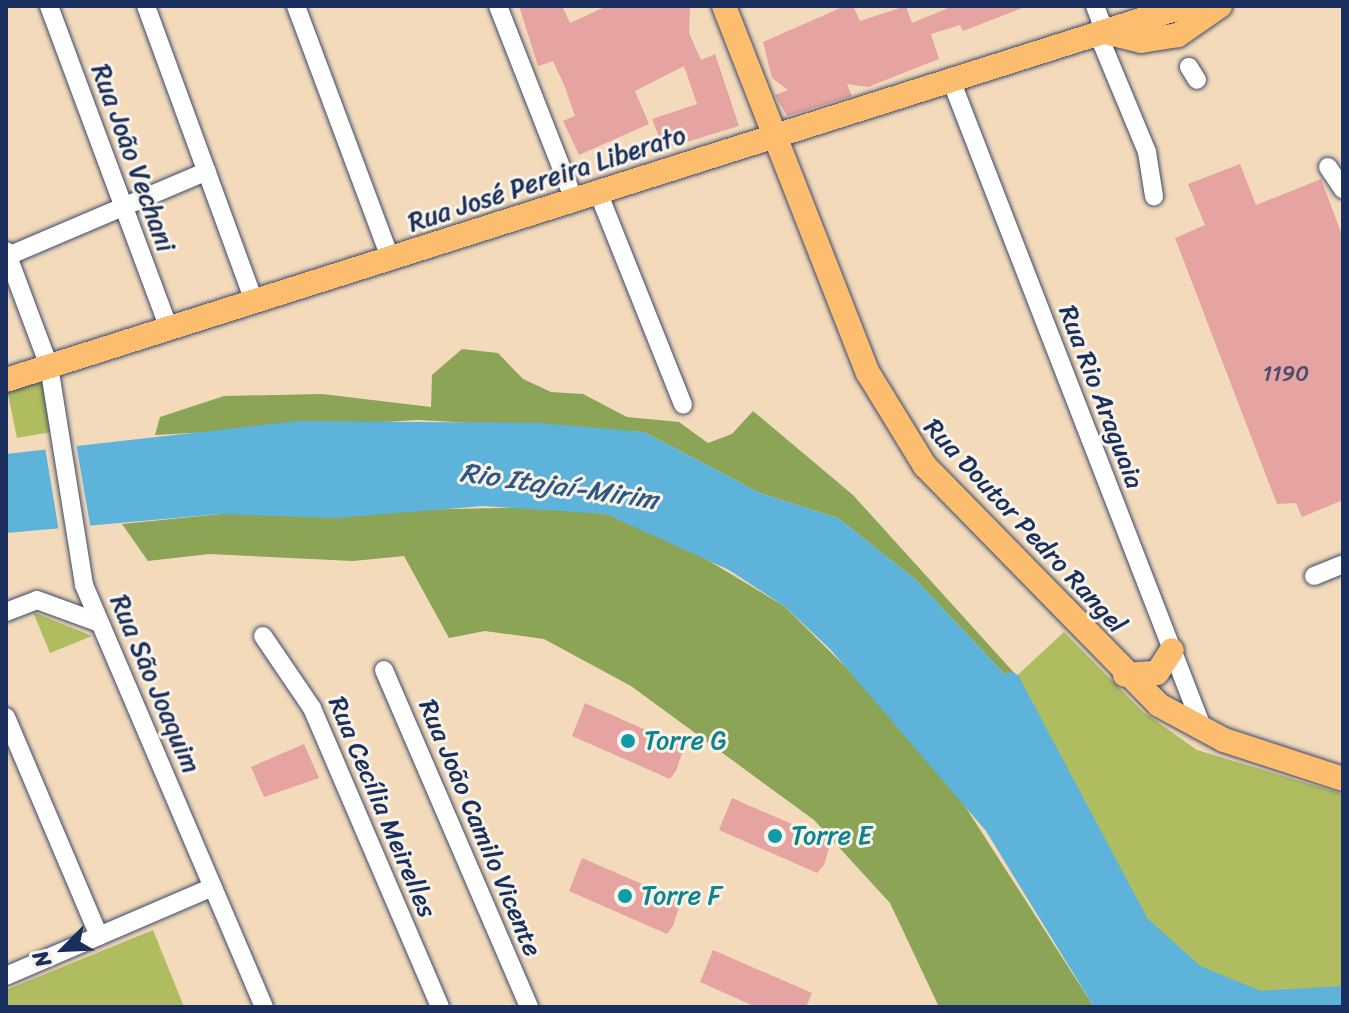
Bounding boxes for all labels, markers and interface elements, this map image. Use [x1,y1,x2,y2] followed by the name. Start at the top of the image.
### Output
[85,61,181,255] street label: Rua João Vechani
[403,119,691,239] street label: Rua José Pereira Liberato
[1052,301,1150,493] street label: Rua Rio Araguaia
[1263,361,1309,387] house number: 1190
[917,411,1133,641] street label: Rua Doutor Pedro Rangel
[458,456,660,516] water label: Rio Itajaí-Mirim
[103,590,207,778] street label: Rua São Joaquim
[321,691,443,923] street label: Rua Cecília Meirelles
[411,694,549,962] street label: Rua João Camilo Vicente
[644,725,727,757] place label: Torre G
[619,732,637,750] marker: Torre G
[791,820,872,852] place label: Torre E
[766,827,784,845] marker: Torre E
[641,880,722,912] place label: Torre F
[616,887,634,905] marker: Torre F
[24,909,104,989] north arrow
[21,944,63,974] text: N

